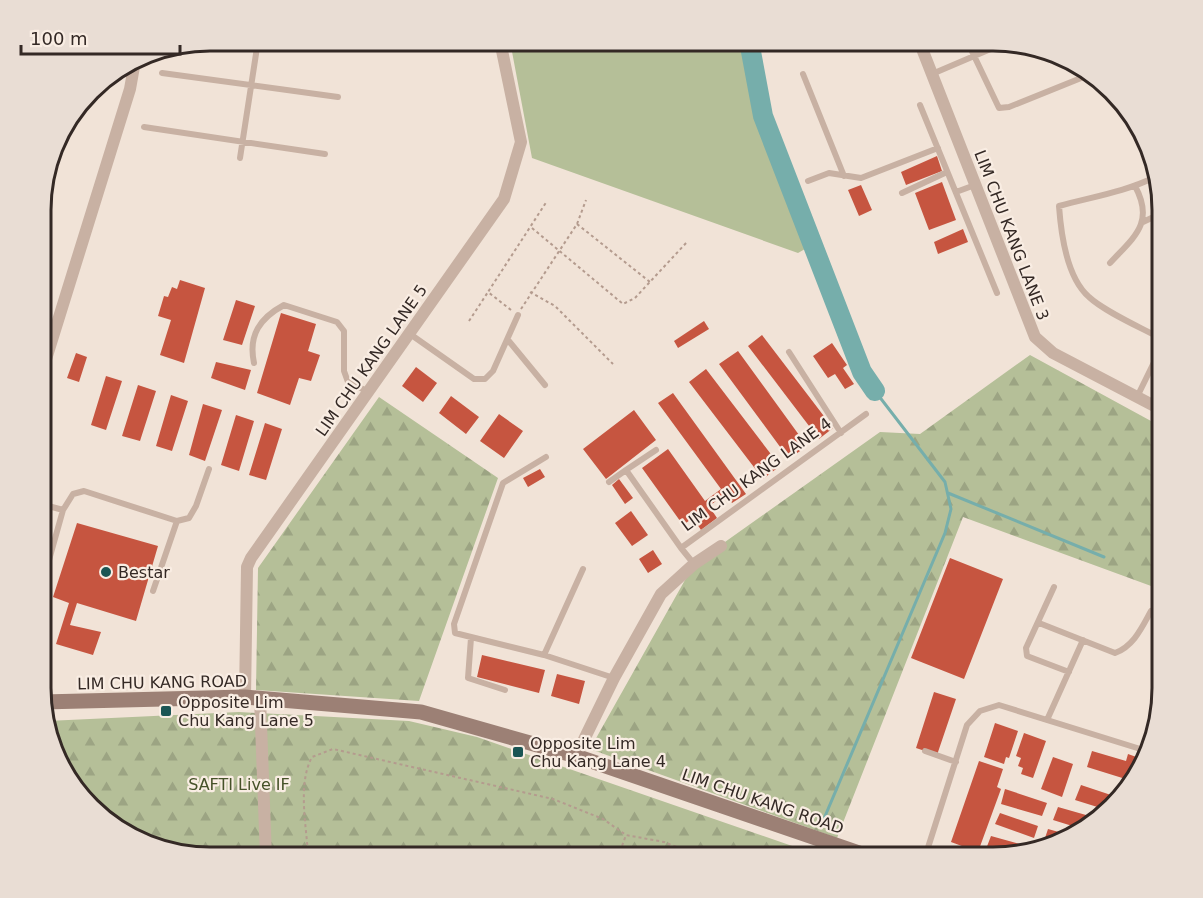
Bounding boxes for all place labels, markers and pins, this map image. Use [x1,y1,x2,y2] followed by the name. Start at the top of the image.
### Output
[118,563,170,582] place label: Bestar
[99,565,113,579] marker: Bestar
[178,693,314,730] place label: Opposite Lim Chu Kang Lane 5
[159,704,173,718] marker: Opposite Lim Chu Kang Lane 5
[530,734,666,771] place label: Opposite Lim Chu Kang Lane 4
[511,745,525,759] marker: Opposite Lim Chu Kang Lane 4

